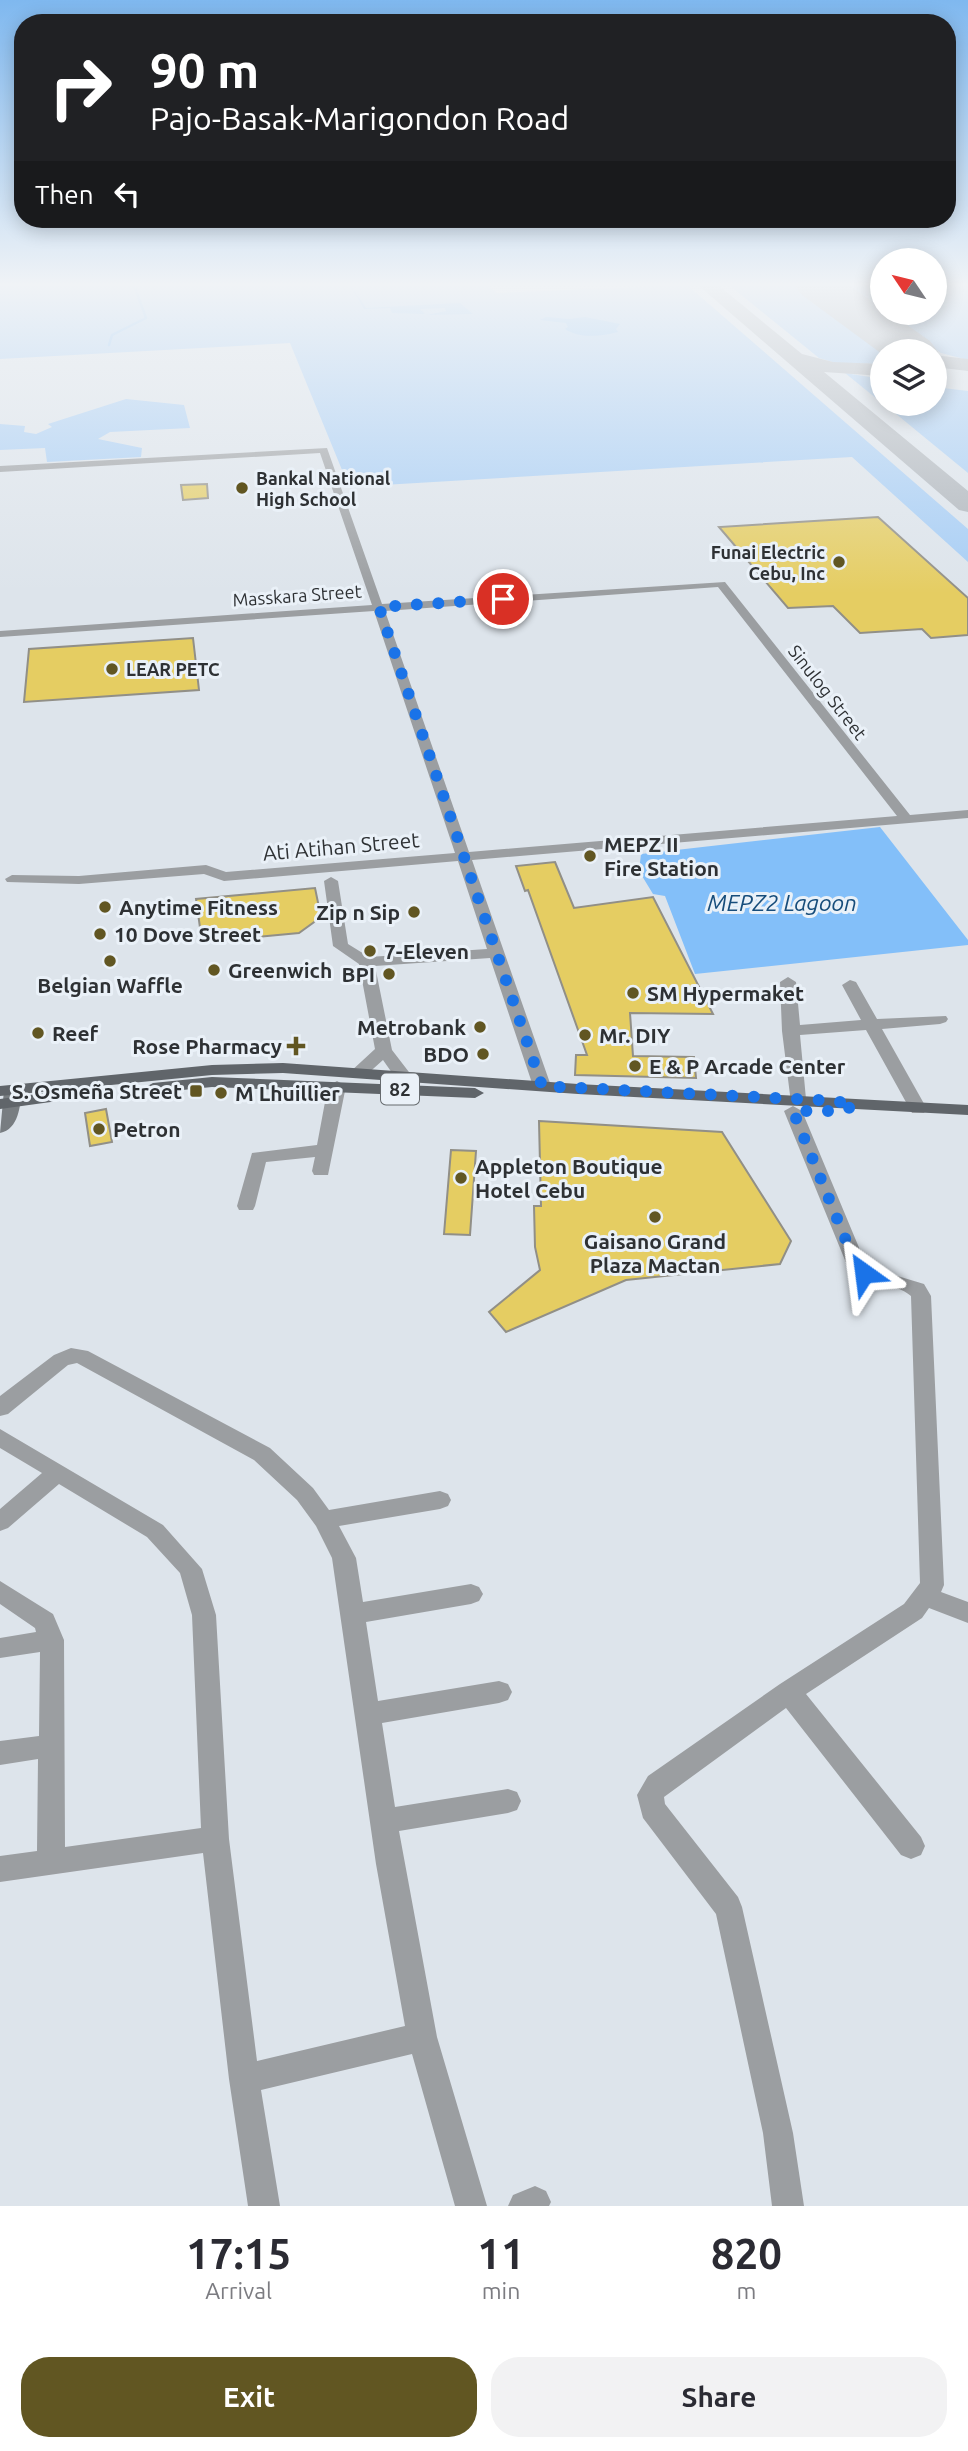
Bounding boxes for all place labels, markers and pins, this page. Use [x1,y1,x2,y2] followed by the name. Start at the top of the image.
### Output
[256,468,391,509] place label: Bankal National High School
[234,480,250,496] marker: Bankal National High School
[711,542,825,583] place label: Funai Electric Cebu, Inc
[831,554,847,570] marker: Funai Electric Cebu, Inc
[473,569,533,629] pin
[126,659,220,679] place label: LEAR PETC
[104,661,120,677] marker: LEAR PETC
[604,832,719,880] place label: MEPZ II Fire Station
[582,848,598,864] marker: MEPZ II Fire Station
[119,895,278,919] place label: Anytime Fitness
[97,899,113,915] marker: Anytime Fitness
[316,900,400,924] place label: Zip n Sip
[406,904,422,920] marker: Zip n Sip
[114,922,261,946] place label: 10 Dove Street
[92,926,108,942] marker: 10 Dove Street
[384,939,469,963] place label: 7-Eleven
[362,943,378,959] marker: 7-Eleven
[102,953,118,969] marker: Belgian Waffle
[228,958,332,982] place label: Greenwich
[206,962,222,978] marker: Greenwich
[341,962,375,986] place label: BPI
[381,966,397,982] marker: BPI
[37,973,183,997] place label: Belgian Waffle
[647,981,804,1005] place label: SM Hypermaket
[625,985,641,1001] marker: SM Hypermaket
[357,1015,466,1039] place label: Metrobank
[472,1019,488,1035] marker: Metrobank
[52,1021,99,1045] place label: Reef
[599,1023,671,1047] place label: Mr. DIY
[30,1025,46,1041] marker: Reef
[577,1027,593,1043] marker: Mr. DIY
[132,1034,282,1058] place label: Rose Pharmacy
[288,1038,304,1054] marker: Rose Pharmacy
[423,1042,469,1066] place label: BDO
[475,1046,491,1062] marker: BDO
[649,1054,846,1078] place label: E & P Arcade Center
[627,1058,643,1074] marker: E & P Arcade Center
[12,1079,182,1103] place label: S. Osmeña Street
[235,1081,340,1105] place label: M Lhuillier
[188,1083,204,1099] marker: S. Osmeña Street
[213,1085,229,1101] marker: M Lhuillier
[113,1117,181,1141] place label: Petron
[91,1121,107,1137] marker: Petron
[475,1154,663,1202] place label: Appleton Boutique Hotel Cebu
[453,1170,469,1186] marker: Appleton Boutique Hotel Cebu
[647,1209,663,1225] marker: Gaisano Grand Plaza Mactan
[584,1229,726,1277] place label: Gaisano Grand Plaza Mactan

